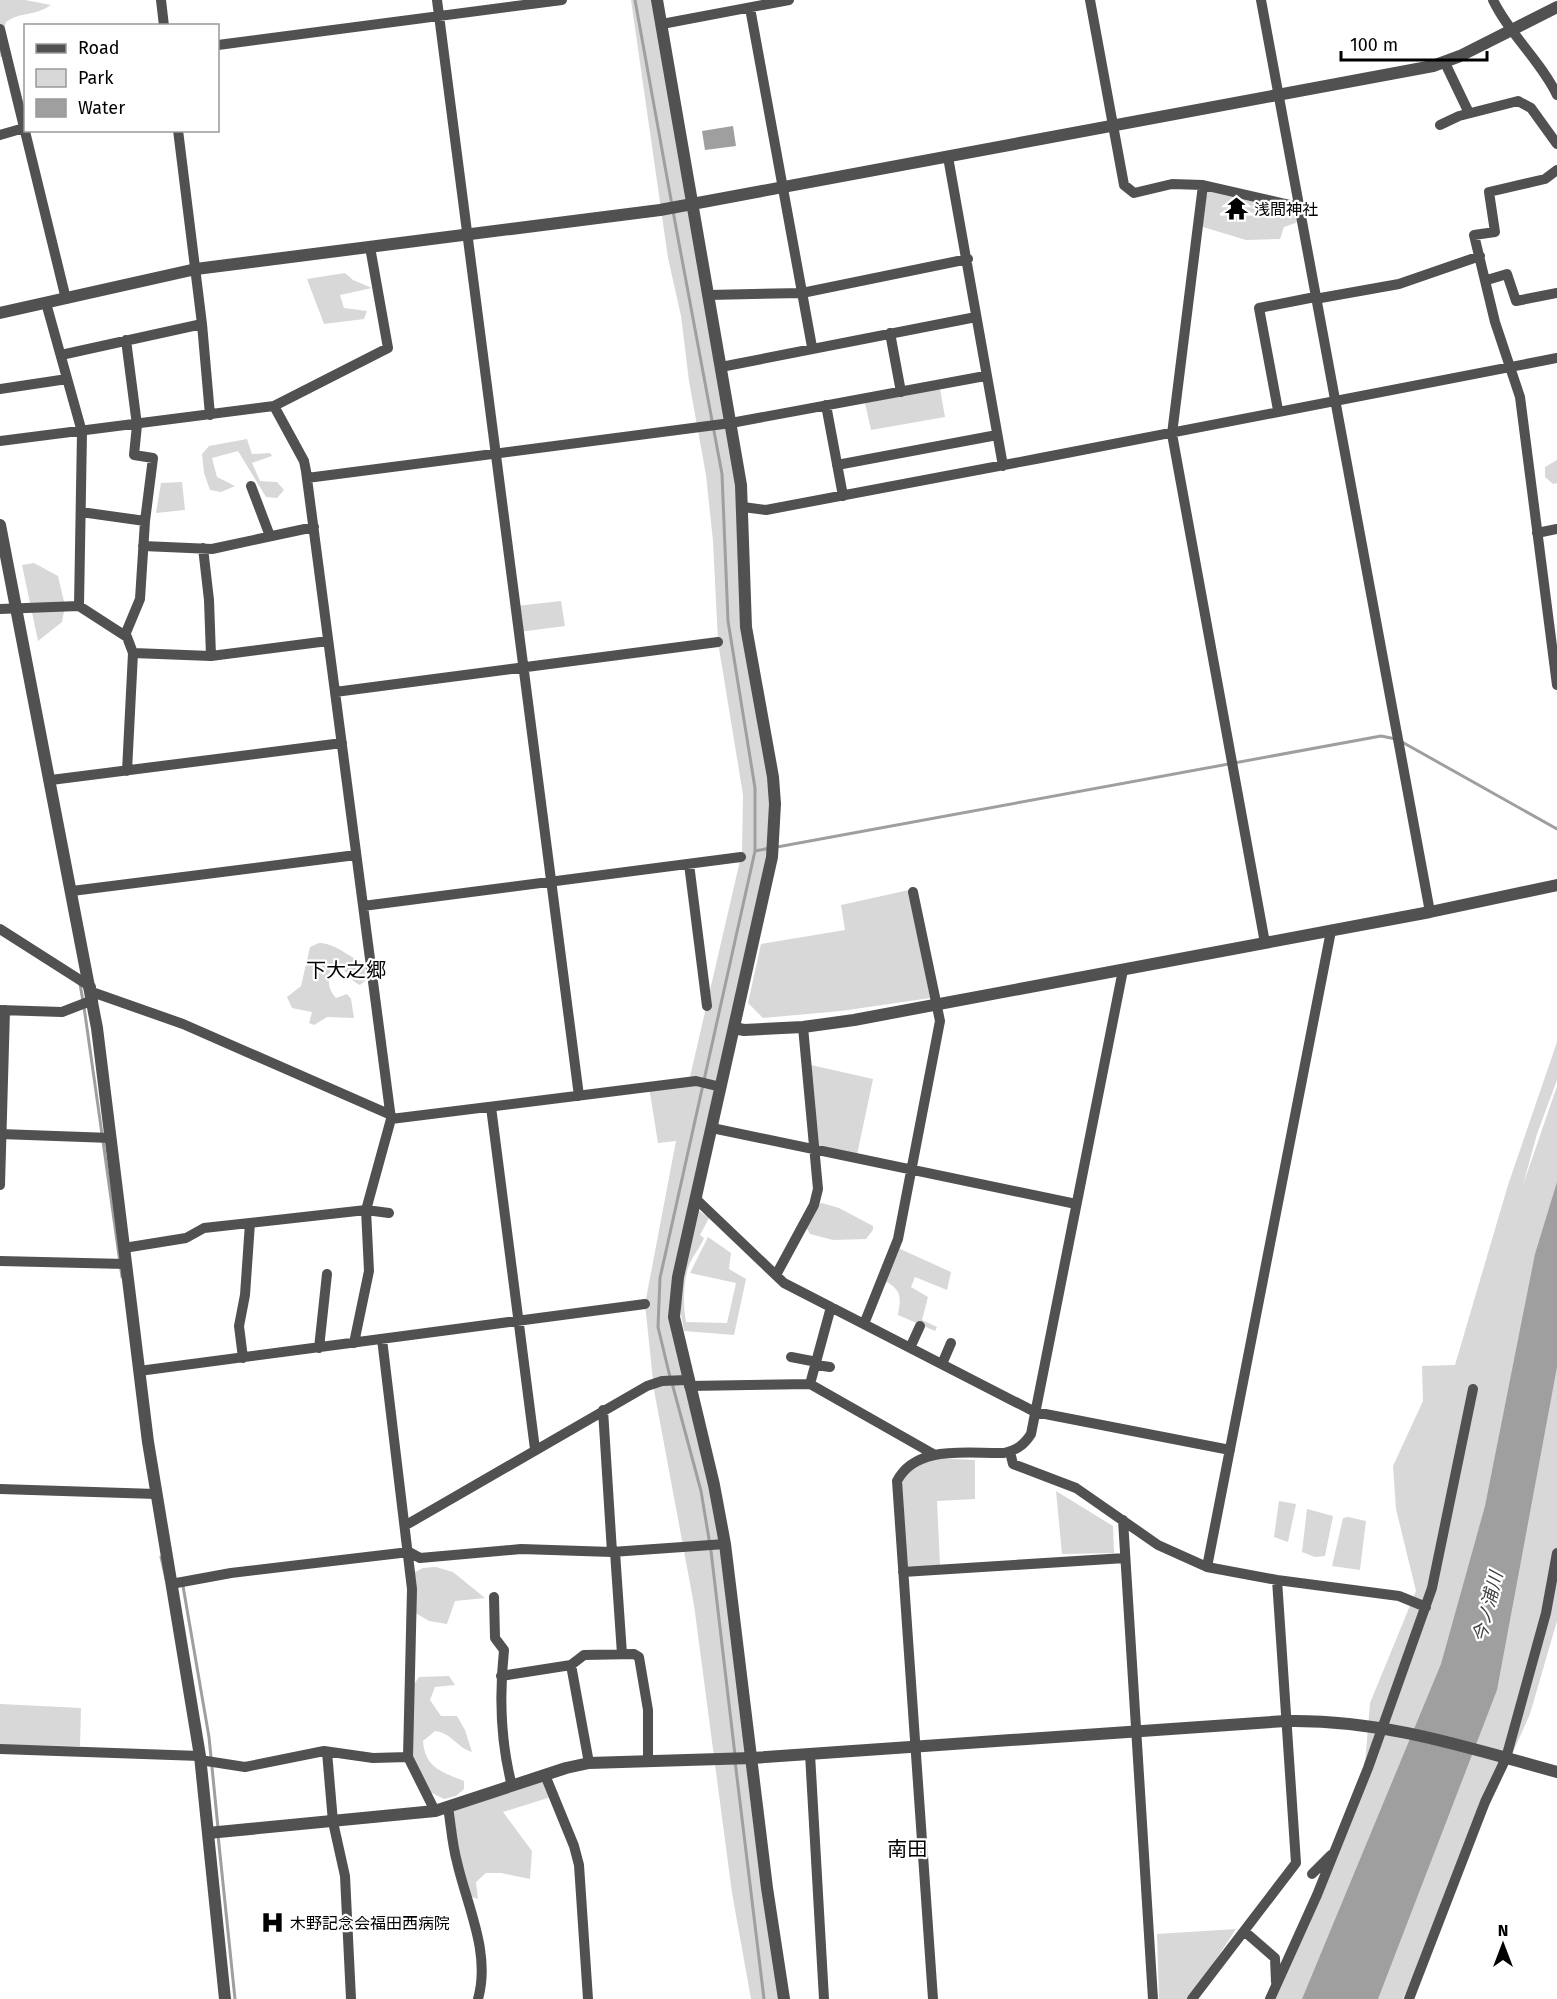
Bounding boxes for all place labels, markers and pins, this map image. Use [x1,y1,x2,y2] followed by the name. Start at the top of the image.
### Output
[1223,196,1249,222] temple icon: 浅間神社
[1254,200,1318,219] place label: 浅間神社
[259,1910,285,1936] hospital icon: 木野記念会福田西病院
[290,1914,450,1933] place label: 木野記念会福田西病院

